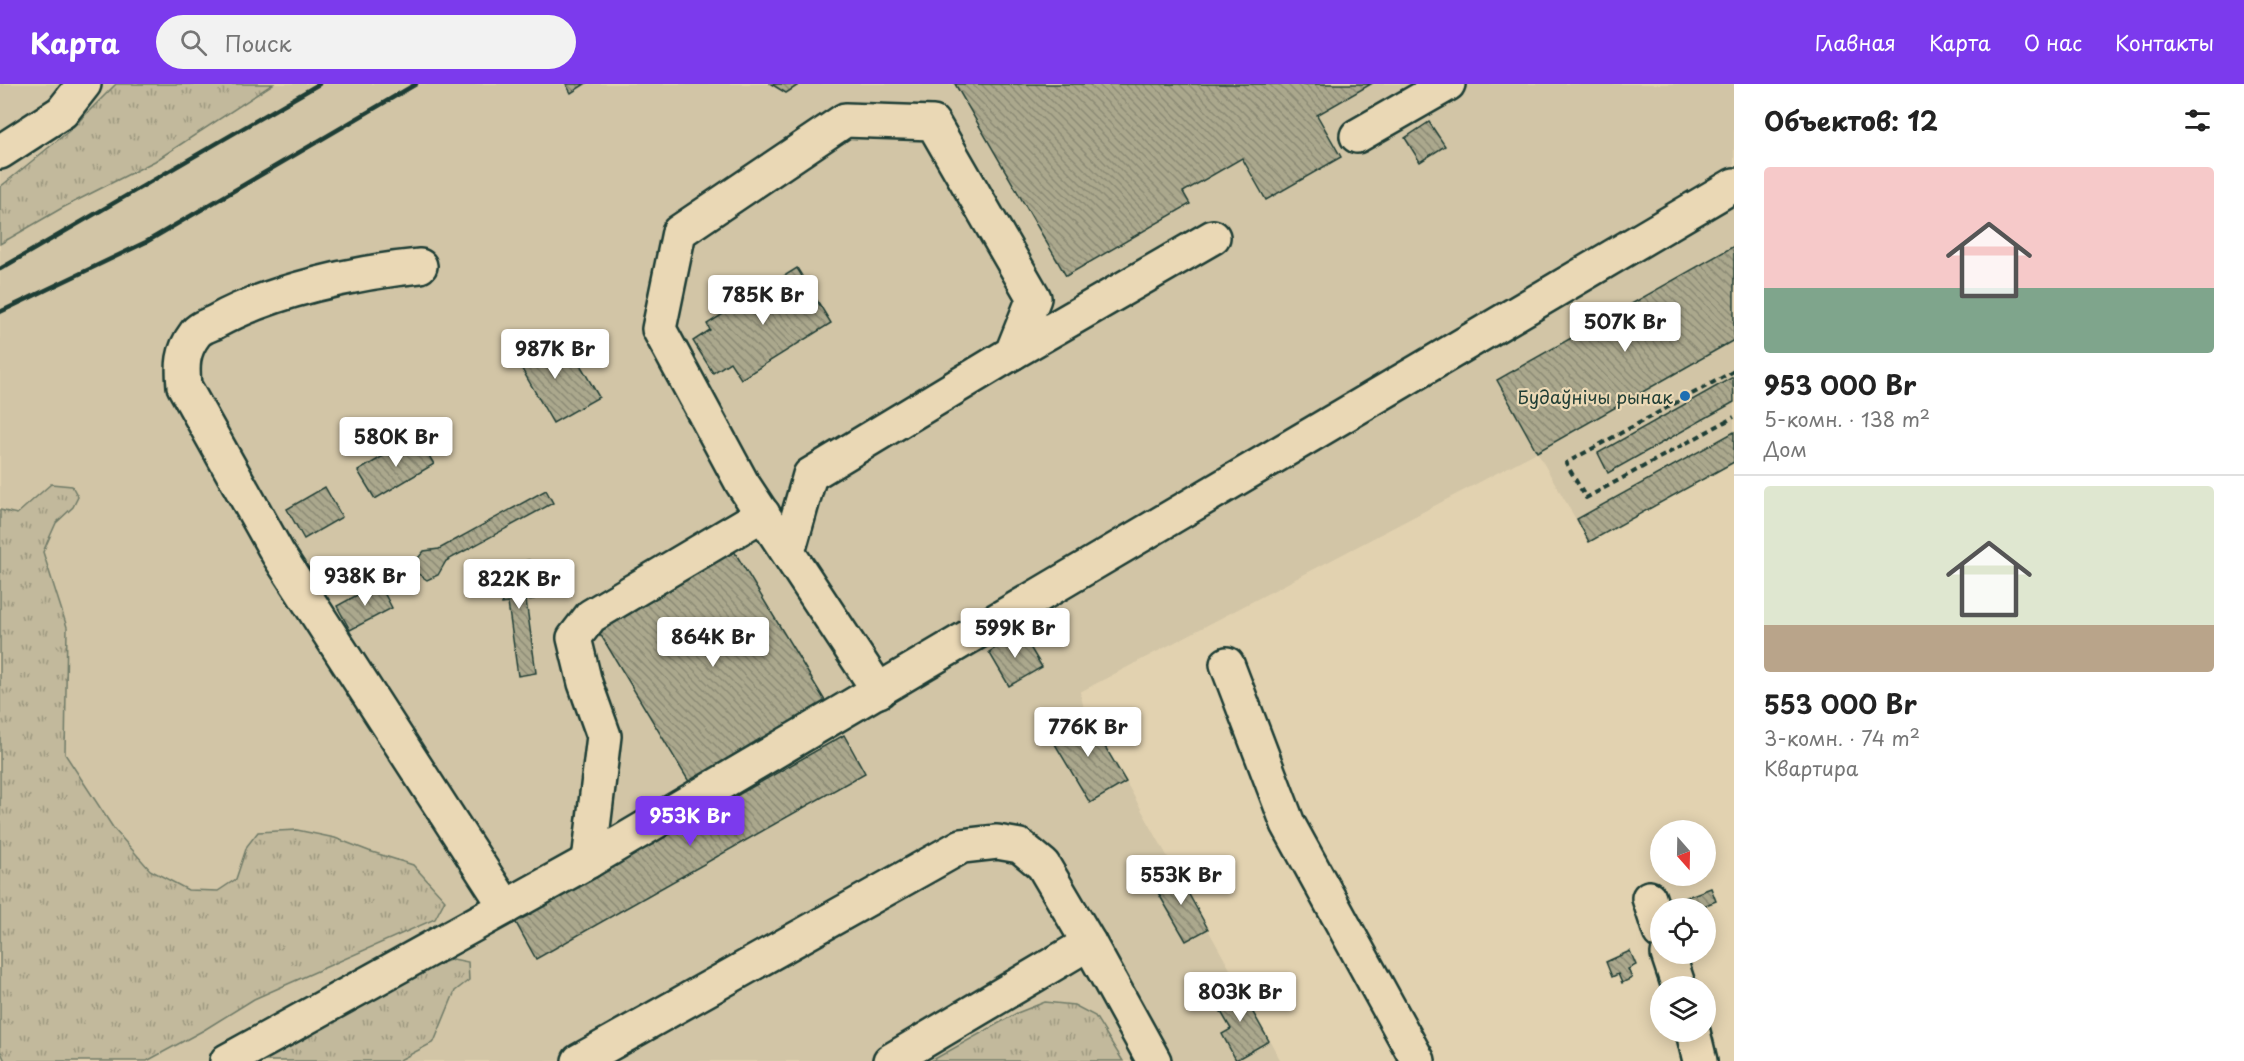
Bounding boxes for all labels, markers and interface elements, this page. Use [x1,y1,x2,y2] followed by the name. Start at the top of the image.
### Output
[156,15,576,69] search box
[30,21,120,64] text: Карта
[177,26,210,59] icon: search
[225,26,292,59] text: Поиск
[1815,26,1896,58] text: Главная
[1929,26,1991,58] text: Карта
[2024,26,2082,58] text: О нас
[2115,26,2214,58] text: Контакты
[1764,101,1938,140] text: Объектов: 12
[2181,104,2214,137] icon: filters
[1935,206,2043,314] icon: home
[708,275,818,326] pin: 785K Br
[722,279,804,309] text: 785K Br
[1570,302,1680,353] pin: 507K Br
[1584,306,1666,336] text: 507K Br
[500,329,610,380] pin: 987K Br
[515,333,595,363] text: 987K Br
[1764,365,1916,404] text: 953 000 Br
[1518,383,1673,410] place label: Будаўнічы рынак
[1678,389,1692,403] marker: Будаўнічы рынак
[1764,404,1930,434] text: 5-комн. · 138 m²
[341,417,451,468] pin: 580K Br
[354,421,438,451] text: 580K Br
[1764,434,1807,464] text: Дом
[1935,525,2043,633] icon: home
[310,556,420,607] pin: 938K Br
[464,559,574,610] pin: 822K Br
[324,560,406,590] text: 938K Br
[478,563,560,593] text: 822K Br
[960,608,1070,659] pin: 599K Br
[975,612,1055,642] text: 599K Br
[658,617,768,668] pin: 864K Br
[671,621,755,651] text: 864K Br
[1764,684,1917,723] text: 553 000 Br
[1033,707,1143,758] pin: 776K Br
[1048,711,1128,741] text: 776K Br
[1764,723,1920,753] text: 3-комн. · 74 m²
[1764,753,1858,783] text: Квартира
[635,796,745,847] pin: 953K Br
[649,800,731,830] text: 953K Br
[1650,820,1716,886] north arrow
[1650,820,1716,1042] map controls
[1126,855,1236,906] pin: 553K Br
[1140,859,1222,889] text: 553K Br
[1650,898,1716,964] button: locate
[1185,972,1295,1023] pin: 803K Br
[1198,976,1282,1006] text: 803K Br
[1650,976,1716,1042] button: layers

